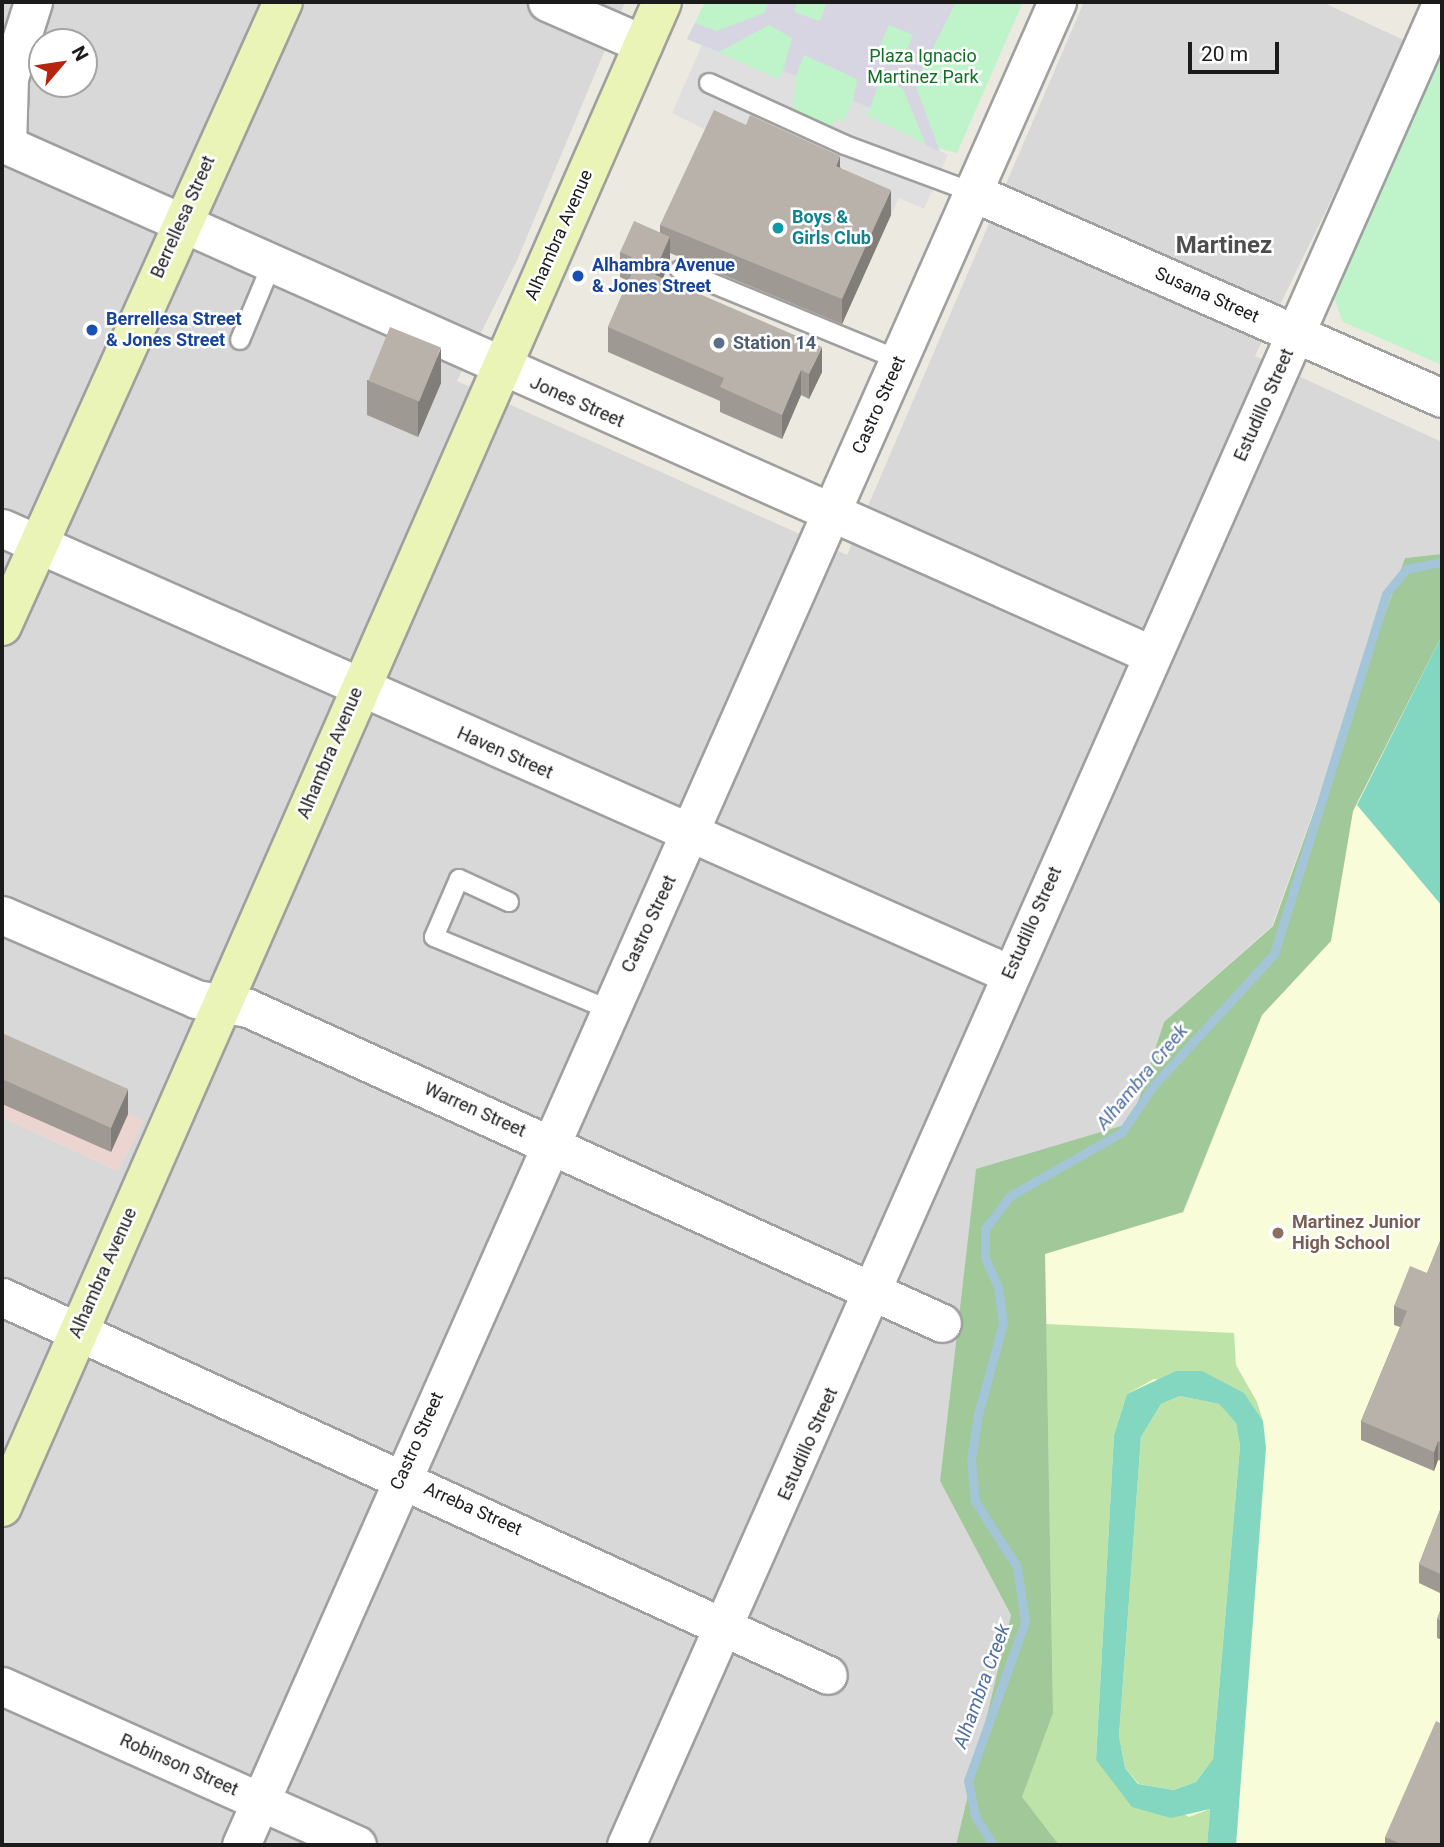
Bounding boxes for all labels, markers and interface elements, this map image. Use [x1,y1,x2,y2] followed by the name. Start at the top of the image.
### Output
[28,28,98,98] north arrow
[1192,28,1283,72] scale bar
[67,42,93,65] text: N
[1201,42,1248,66] text: 20 m
[867,46,979,88] park label: Plaza Ignacio Martinez Park
[146,152,220,282] street label: Berrellesa Street
[521,166,597,304] street label: Alhambra Avenue
[792,207,871,249] place label: Boys & Girls Club
[770,220,786,236] marker: Boys & Girls Club
[1176,232,1272,260] district label: Martinez
[592,255,735,298] place label: Alhambra Avenue & Jones Street
[1152,262,1262,328] street label: Susana Street
[570,268,586,284] marker: Alhambra Avenue & Jones Street
[106,309,242,352] place label: Berrellesa Street & Jones Street
[84,322,100,338] marker: Berrellesa Street & Jones Street
[733,332,816,354] place label: Station 14
[711,335,727,351] marker: Station 14
[1230,345,1298,465] street label: Estudillo Street
[848,353,910,457] street label: Castro Street
[527,372,627,432] street label: Jones Street
[293,684,367,822] street label: Alhambra Avenue
[454,722,556,784] street label: Haven Street
[998,863,1066,983] street label: Estudillo Street
[617,872,681,976] street label: Castro Street
[1091,1020,1193,1134] water label: Alhambra Creek
[421,1078,529,1142] street label: Warren Street
[65,1204,141,1342] street label: Alhambra Avenue
[1292,1212,1420,1254] place label: Martinez Junior High School
[1270,1225,1286,1241] marker: Martinez Junior High School
[774,1384,842,1504] street label: Estudillo Street
[386,1389,448,1493] street label: Castro Street
[421,1478,525,1540] street label: Arreba Street
[949,1621,1015,1751] water label: Alhambra Creek
[116,1729,242,1801] street label: Robinson Street

